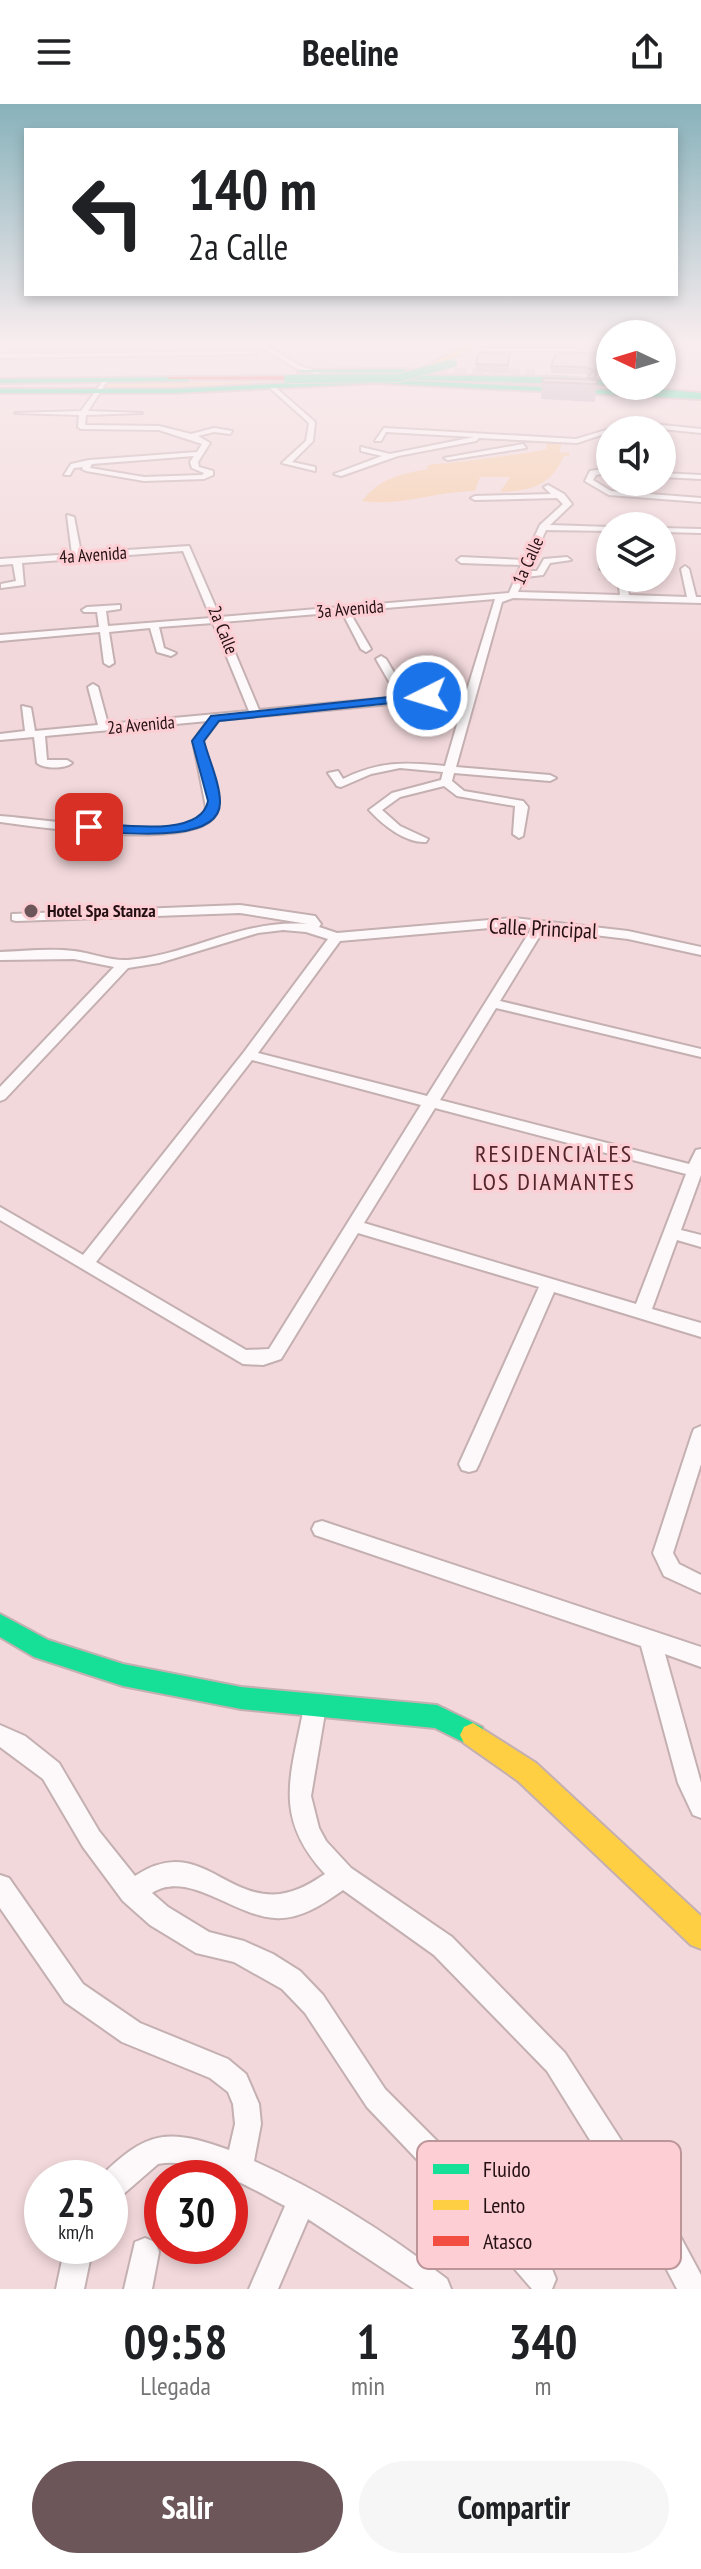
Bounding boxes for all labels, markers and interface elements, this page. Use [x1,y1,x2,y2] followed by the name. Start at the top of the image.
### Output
[302,29,399,76] text: Beeline
[32,30,76,74] icon: menu
[625,30,669,74] icon: share
[188,153,317,225] text: 140 m
[56,160,160,264] icon: left
[188,223,288,270] text: 2a Calle
[596,320,676,400] north arrow
[596,320,676,592] map controls
[596,416,676,496] button: sound
[596,512,676,592] button: layers
[507,533,548,588] street label: 1a Calle
[58,541,128,568] street label: 4a Avenida
[315,594,385,623] street label: 3a Avenida
[203,602,244,657] street label: 2a Calle
[385,654,469,738] position arrow
[106,710,176,739] street label: 2a Avenida
[55,793,123,861] pin
[67,805,111,849] icon: arrive
[47,899,156,922] place label: Hotel Spa Stanza
[22,902,40,920] marker: Hotel Spa Stanza
[488,911,599,945] street label: Calle Principal
[472,1138,636,1197] district label: RESIDENCIALES LOS DIAMANTES
[417,2141,681,2269] legend
[483,2155,531,2183] text: Fluido
[144,2160,248,2264] speed limit sign: 30
[57,2176,95,2228] text: 25
[483,2191,525,2219] text: Lento
[58,2219,94,2245] text: km/h
[483,2227,532,2255] text: Atasco
[124,2310,227,2372] text: 09:58
[357,2310,379,2372] text: 1
[509,2310,577,2372] text: 340
[140,2369,211,2402] text: Llegada
[351,2369,385,2402] text: min
[535,2369,551,2402] text: m
[32,2461,343,2553] button: Salir
[359,2461,669,2553] button: Compartir

